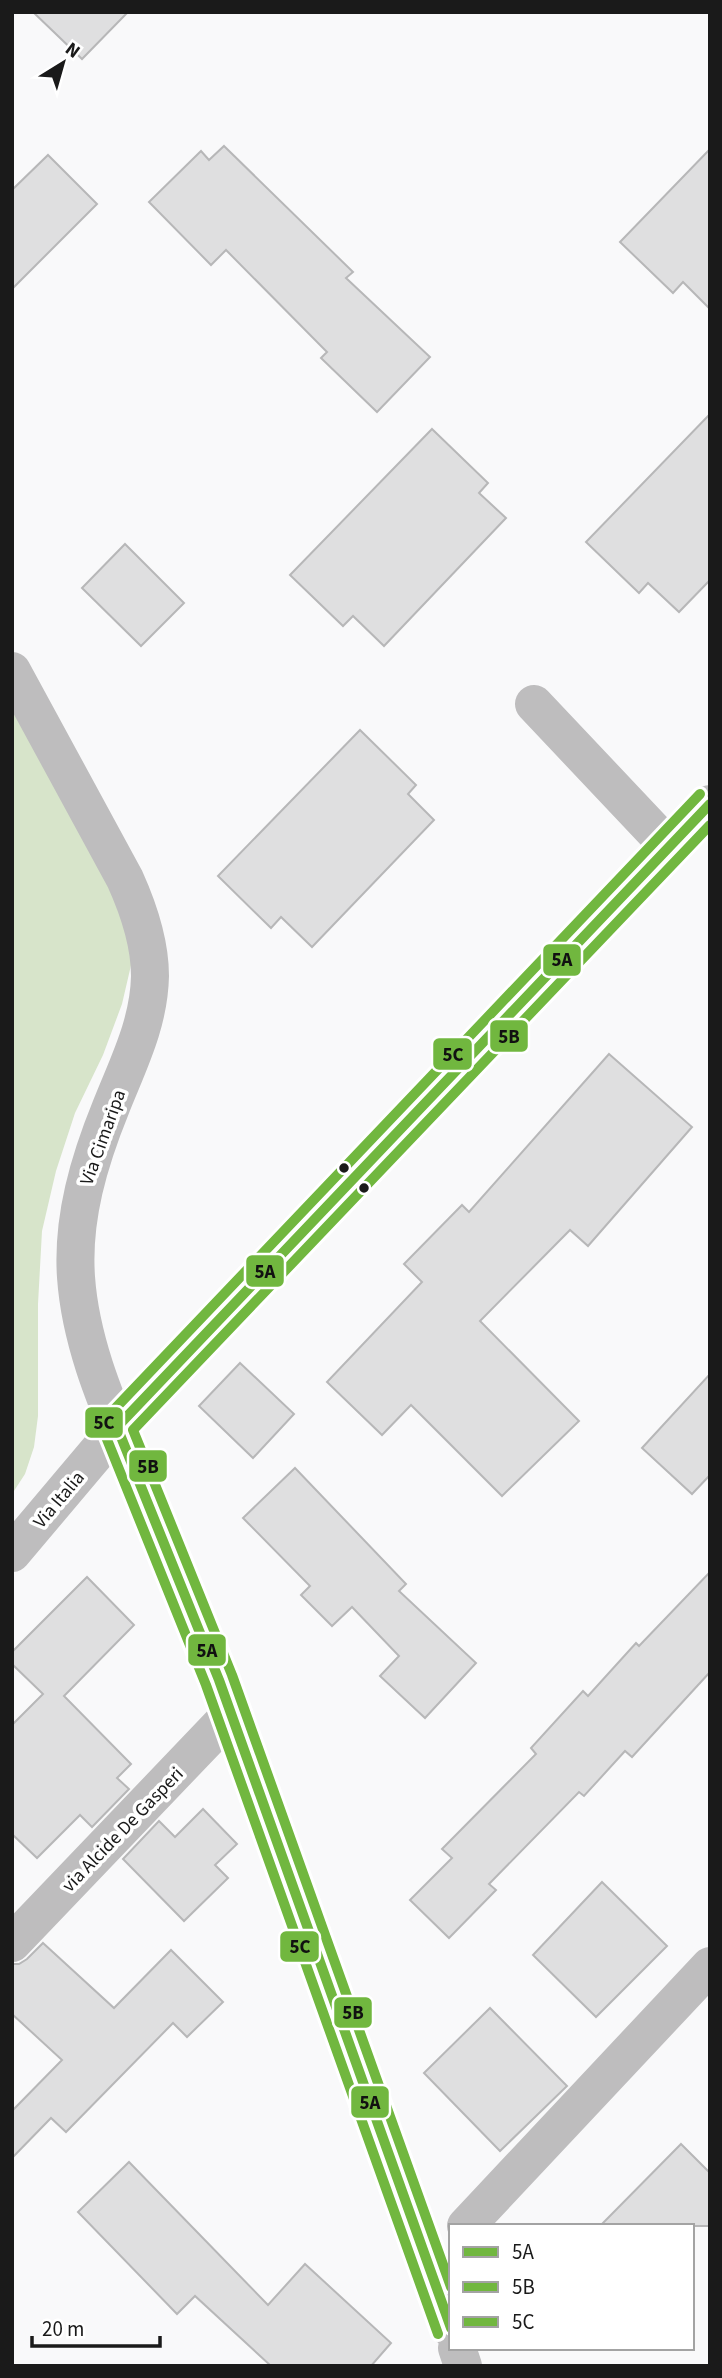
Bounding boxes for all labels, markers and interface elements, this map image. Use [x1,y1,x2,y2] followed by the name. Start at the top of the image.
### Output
[28,28,98,98] north arrow
[59,36,86,65] text: N
[542,943,582,977] line badge: 5A
[552,947,573,974] text: 5A
[489,1019,529,1053] line badge: 5B
[498,1024,520,1051] text: 5B
[432,1037,473,1071] line badge: 5C
[442,1042,464,1069] text: 5C
[74,1086,133,1189] street label: Via Cimaripa
[337,1161,351,1175] unlabelled marker
[357,1181,371,1195] unlabelled marker
[245,1254,285,1288] line badge: 5A
[255,1259,276,1286] text: 5A
[84,1406,124,1439] line badge: 5C
[93,1410,115,1437] text: 5C
[128,1449,168,1483] line badge: 5B
[137,1454,159,1481] text: 5B
[27,1465,91,1535] street label: Via Italia
[187,1633,227,1667] line badge: 5A
[197,1638,218,1665] text: 5A
[56,1761,190,1899] street label: via Alcide De Gasperi
[279,1930,320,1963] line badge: 5C
[289,1934,311,1961] text: 5C
[333,1996,373,2029] line badge: 5B
[342,2000,364,2027] text: 5B
[350,2085,390,2119] line badge: 5A
[360,2090,381,2117] text: 5A
[449,2224,694,2350] legend
[512,2237,534,2267] text: 5A
[512,2272,535,2302] text: 5B
[32,2304,159,2348] scale bar
[512,2307,534,2337] text: 5C
[42,2314,84,2344] text: 20 m

